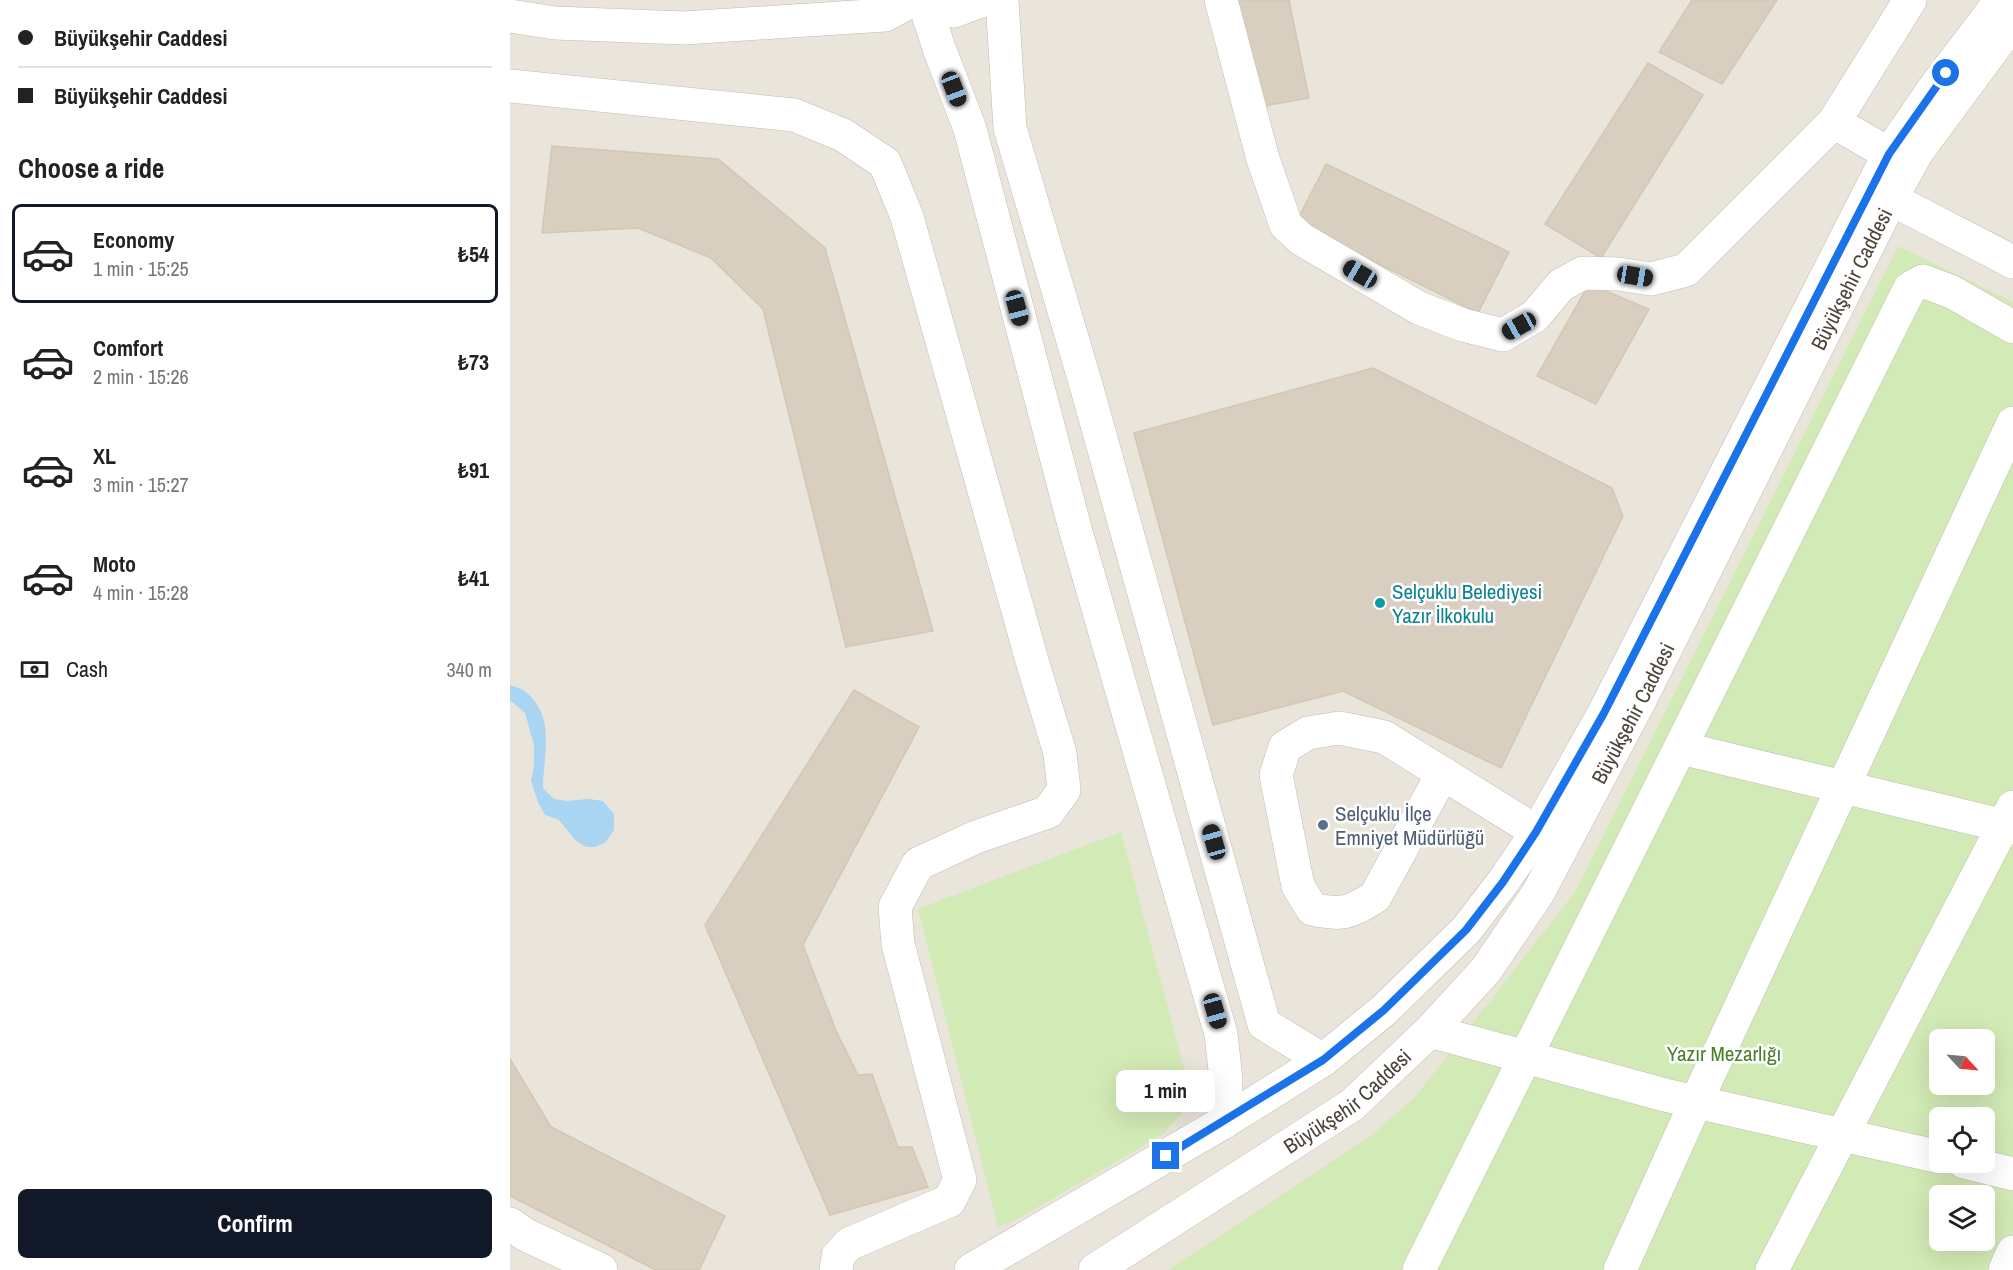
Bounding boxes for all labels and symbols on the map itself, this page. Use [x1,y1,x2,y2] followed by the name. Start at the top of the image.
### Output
[1932,59,1959,86] route start
[939,69,969,109] car
[1803,203,1899,355] street label: Büyükşehir Caddesi
[1340,257,1380,291] car
[1616,264,1654,288] car
[1004,288,1030,328] car
[1499,309,1539,343] car
[1392,577,1542,630] place label: Selçuklu Belediyesi Yazır İlkokulu
[1373,596,1387,610] marker: Selçuklu Belediyesi Yazır İlkokulu
[1584,637,1681,789] street label: Büyükşehir Caddesi
[1335,799,1484,852] place label: Selçuklu İlçe Emniyet Müdürlüğü
[1316,818,1330,832] marker: Selçuklu İlçe Emniyet Müdürlüğü
[1200,822,1228,862] car
[1201,991,1229,1031] car
[1929,1029,1995,1095] north arrow
[1667,1039,1781,1068] park label: Yazır Mezarlığı
[1278,1042,1417,1160] street label: Büyükşehir Caddesi
[1116,1069,1216,1111] callout: 1 min
[1152,1142,1179,1169] route end

